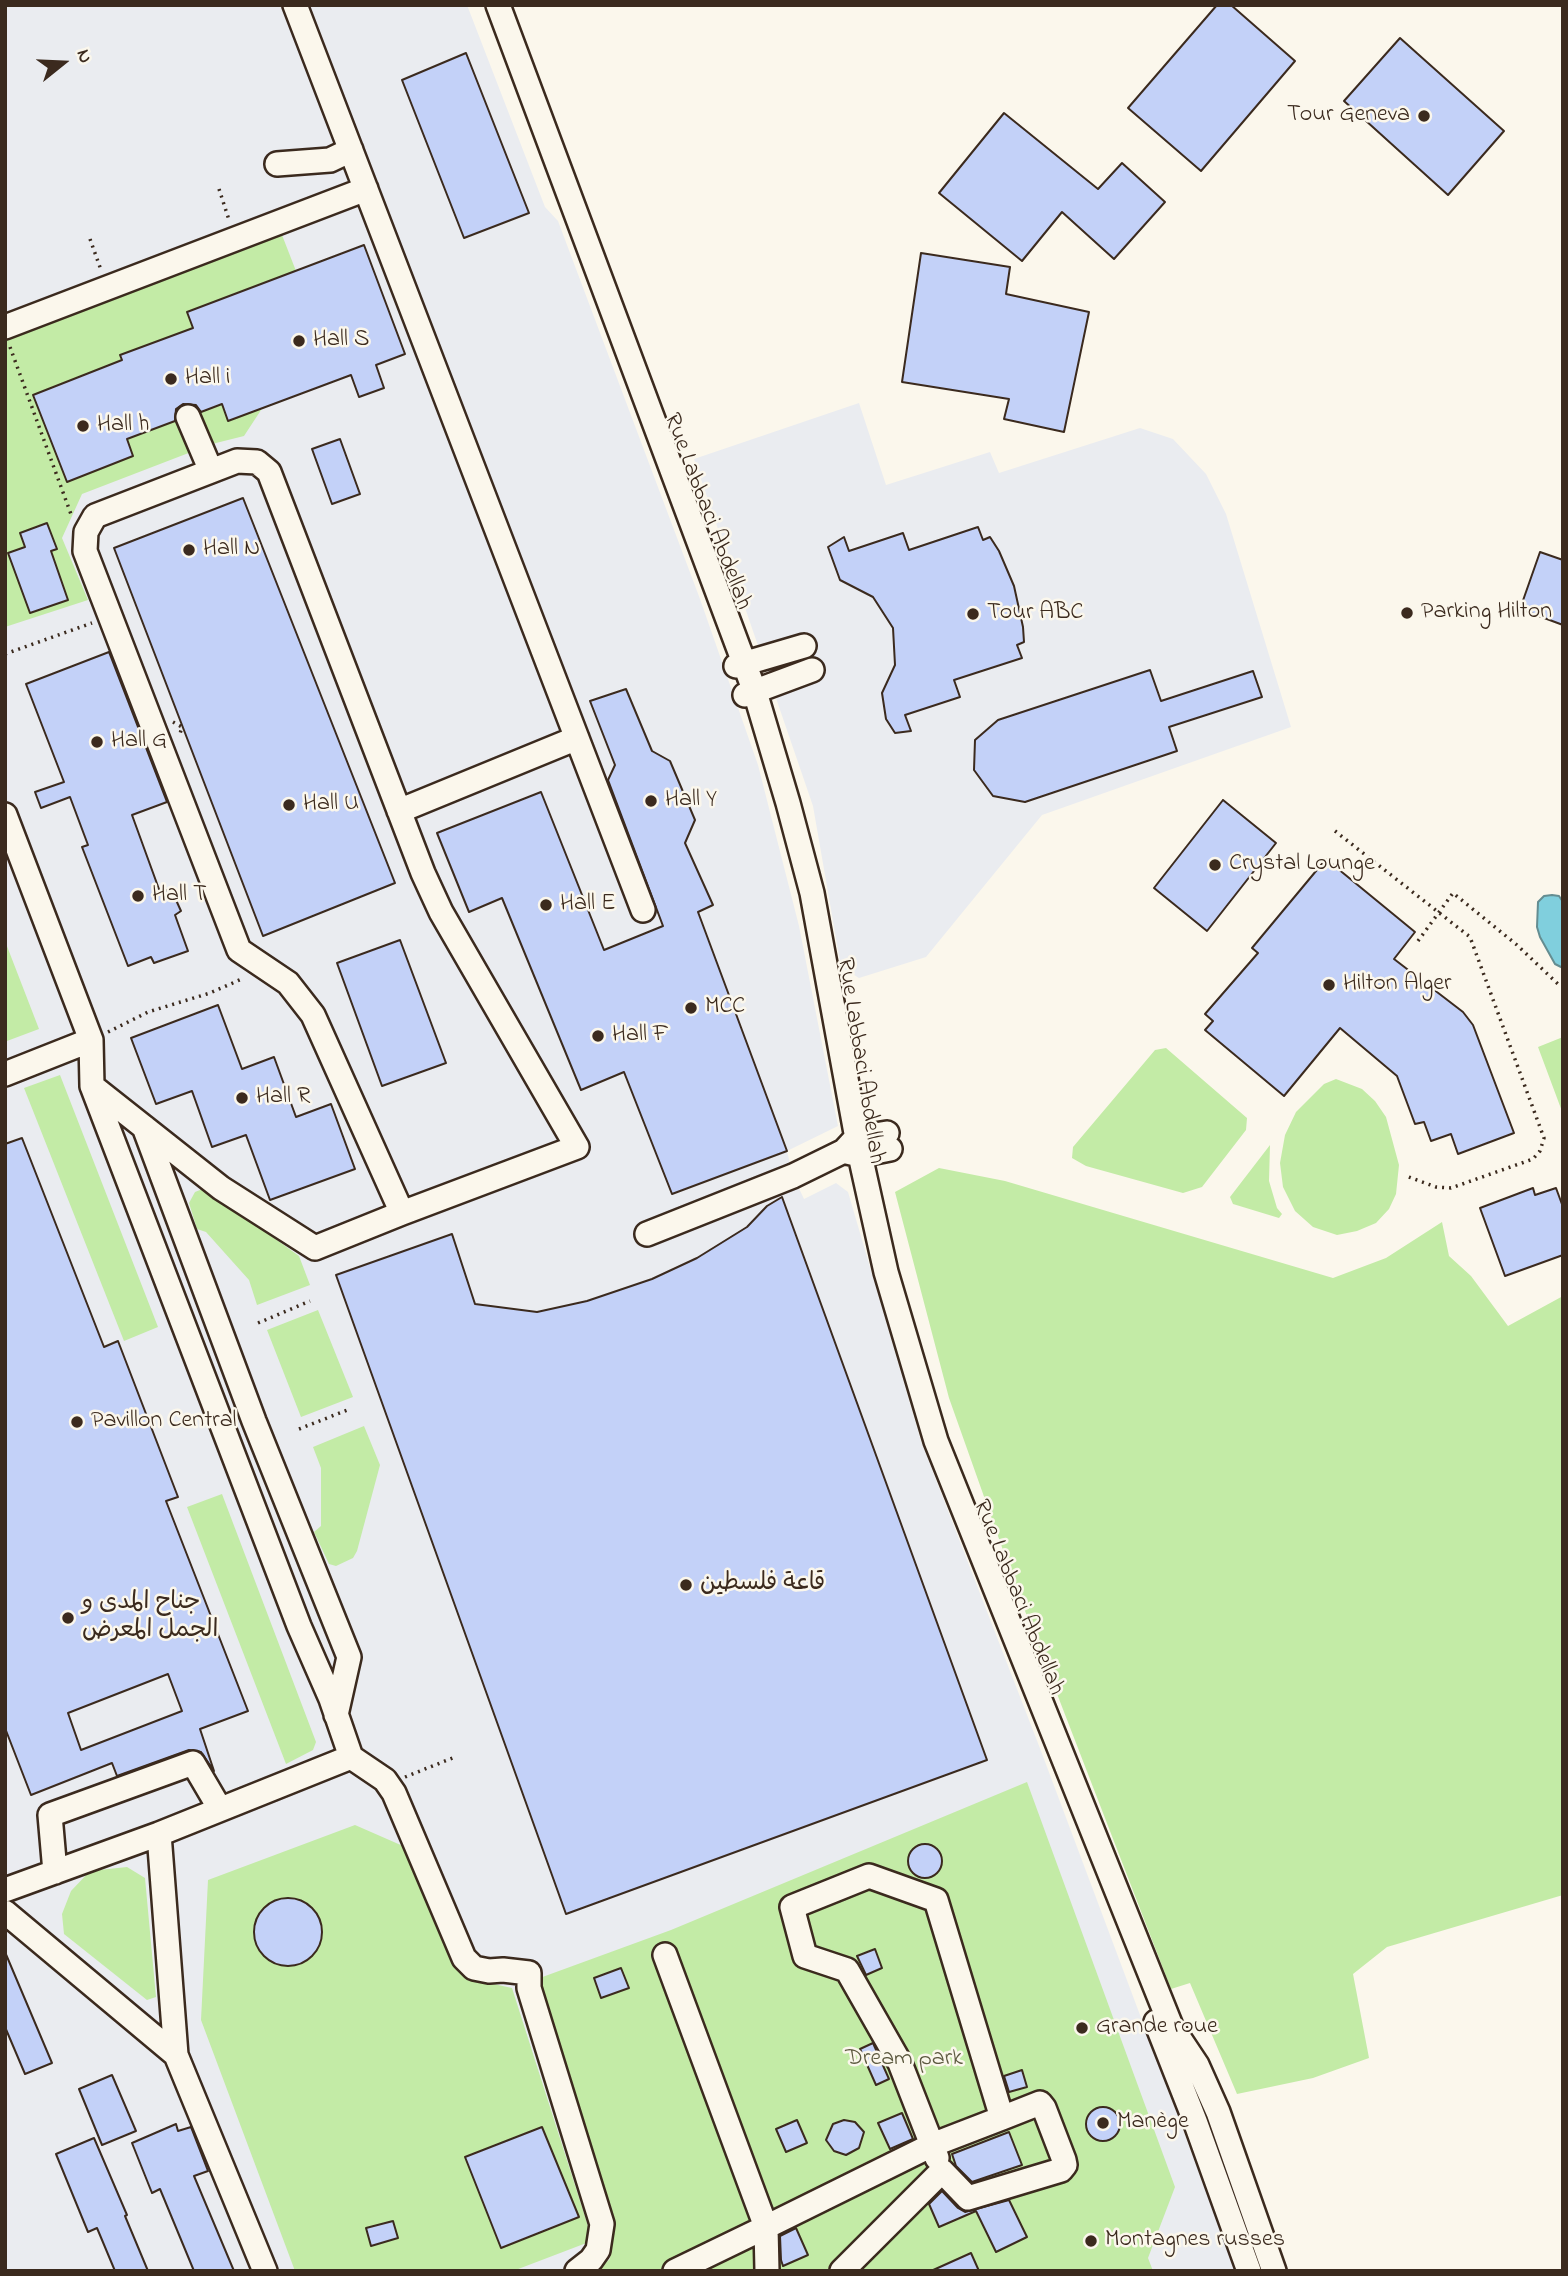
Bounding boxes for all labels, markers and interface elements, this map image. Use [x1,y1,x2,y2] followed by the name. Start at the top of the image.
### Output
[28,28,98,98] north arrow
[69,46,98,67] text: N
[1287,102,1410,130] place label: Tour Geneva
[1416,108,1432,124] marker: Tour Geneva
[313,327,369,355] place label: Hall S
[291,333,307,349] marker: Hall S
[185,365,230,393] place label: Hall i
[163,371,179,387] marker: Hall i
[655,410,757,614] street label: Rue Labbaci Abdellah
[97,412,149,440] place label: Hall h
[75,418,91,434] marker: Hall h
[203,536,260,564] place label: Hall N
[181,542,197,558] marker: Hall N
[1421,599,1552,627] place label: Parking Hilton
[987,600,1083,628] place label: Tour ABC
[1399,605,1415,621] marker: Parking Hilton
[965,606,981,622] marker: Tour ABC
[111,728,167,756] place label: Hall G
[89,734,105,750] marker: Hall G
[665,787,717,815] place label: Hall Y
[303,791,359,819] place label: Hall U
[643,793,659,809] marker: Hall Y
[281,797,297,813] marker: Hall U
[1229,851,1375,879] place label: Crystal Lounge
[1207,857,1223,873] marker: Crystal Lounge
[152,882,207,910] place label: Hall T
[130,888,146,904] marker: Hall T
[560,891,616,919] place label: Hall E
[538,897,554,913] marker: Hall E
[828,956,890,1166] street label: Rue Labbaci Abdellah
[1343,971,1451,999] place label: Hilton Alger
[1321,977,1337,993] marker: Hilton Alger
[705,994,745,1022] place label: MCC
[683,1000,699,1016] marker: MCC
[612,1022,669,1050] place label: Hall F
[590,1028,606,1044] marker: Hall F
[256,1084,310,1112] place label: Hall R
[234,1090,250,1106] marker: Hall R
[91,1408,237,1436] place label: Pavillon Central
[69,1414,85,1430] marker: Pavillon Central
[965,1496,1069,1700] street label: Rue Labbaci Abdellah
[700,1571,825,1599] place label: قاعة فلسطين
[678,1577,694,1593] marker: قاعة فلسطين
[82,1590,218,1646] place label: جناح المدى و الجمل المعرض
[60,1610,76,1626] marker: جناح المدى و الجمل المعرض
[1096,2014,1218,2042] place label: Grande roue
[1074,2020,1090,2036] marker: Grande roue
[845,2046,963,2074] park label: Dream park
[1117,2109,1189,2137] place label: Manège
[1095,2115,1111,2131] marker: Manège
[1105,2227,1285,2255] place label: Montagnes russes
[1083,2233,1099,2249] marker: Montagnes russes

